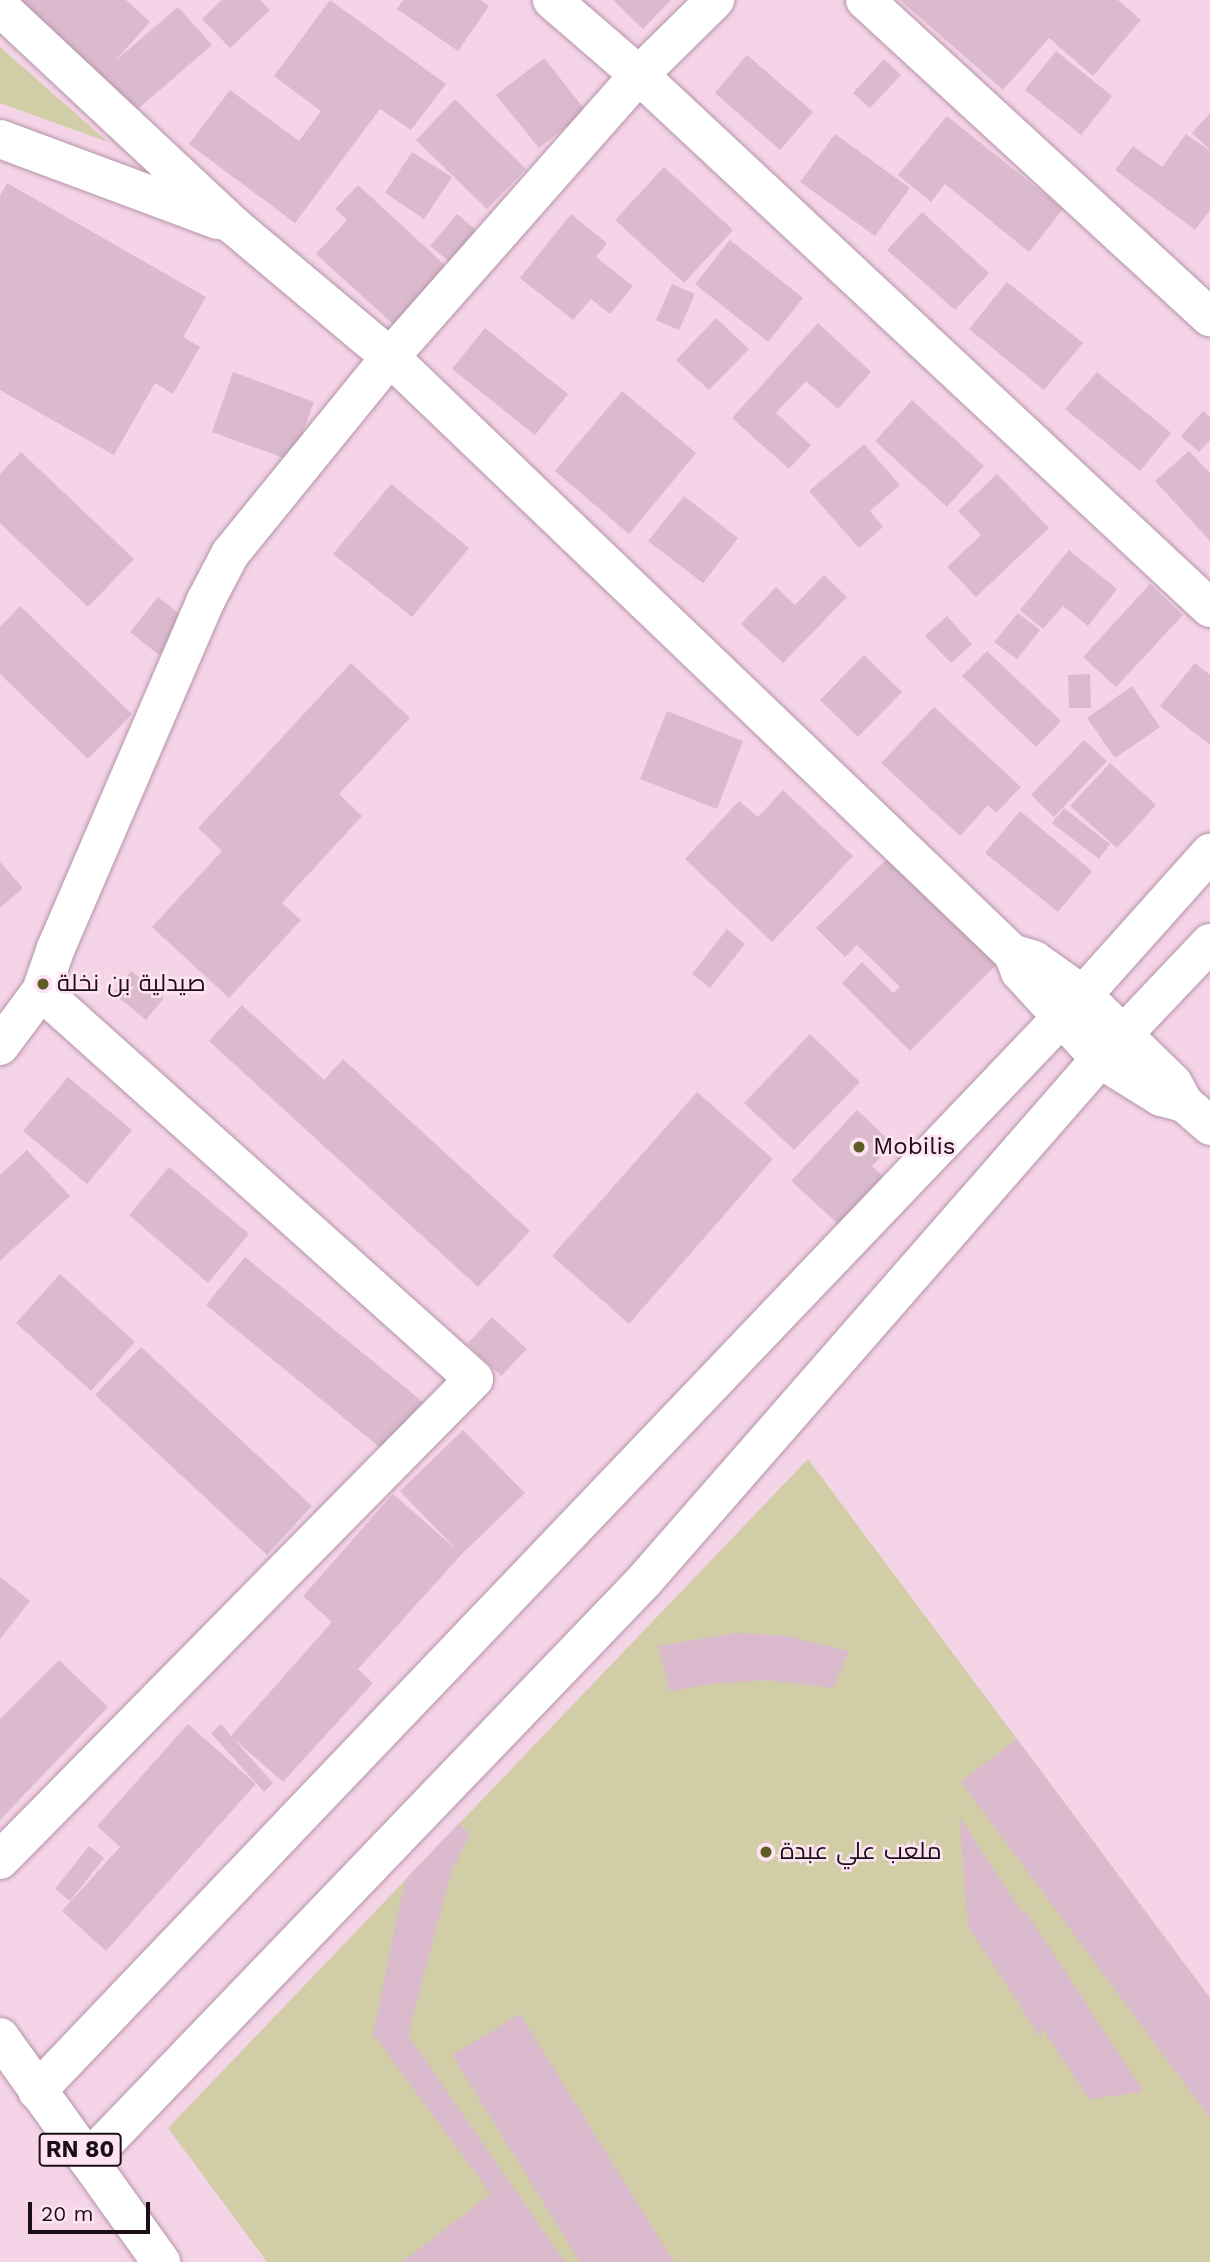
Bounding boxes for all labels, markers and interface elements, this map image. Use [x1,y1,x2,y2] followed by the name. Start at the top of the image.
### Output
[57,970,206,998] place label: صيدلية بن نخلة
[35,976,51,992] marker: صيدلية بن نخلة
[873,1133,956,1161] place label: Mobilis
[851,1139,867,1155] marker: Mobilis
[780,1838,942,1866] place label: ملعب علي عبدة
[758,1844,774,1860] marker: ملعب علي عبدة
[38,2130,122,2170] road number: RN 80
[32,2188,154,2232] scale bar
[41,2201,93,2226] text: 20 m

